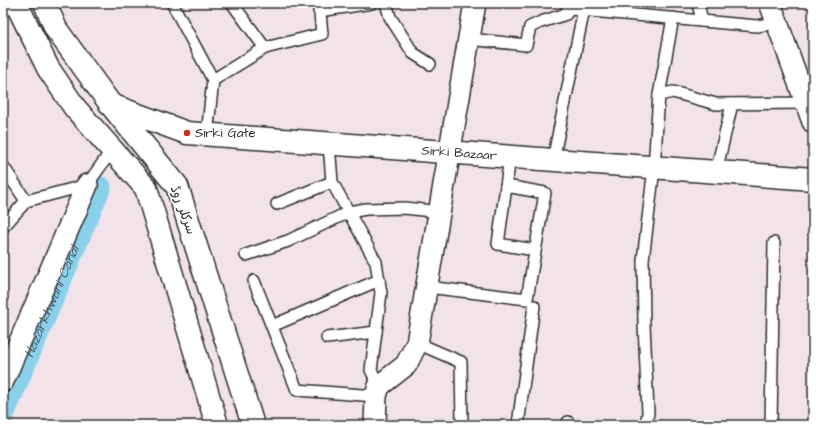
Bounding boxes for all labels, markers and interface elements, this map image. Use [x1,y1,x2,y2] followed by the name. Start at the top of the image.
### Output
[195,124,256,142] place label: Sirki Gate
[182,128,192,138] marker: Sirki Gate
[421,141,498,165] street label: Sirki Bazaar
[166,183,200,237] street label: سرکلر روڈ
[19,241,85,361] water label: Hazarkhwani Canal

